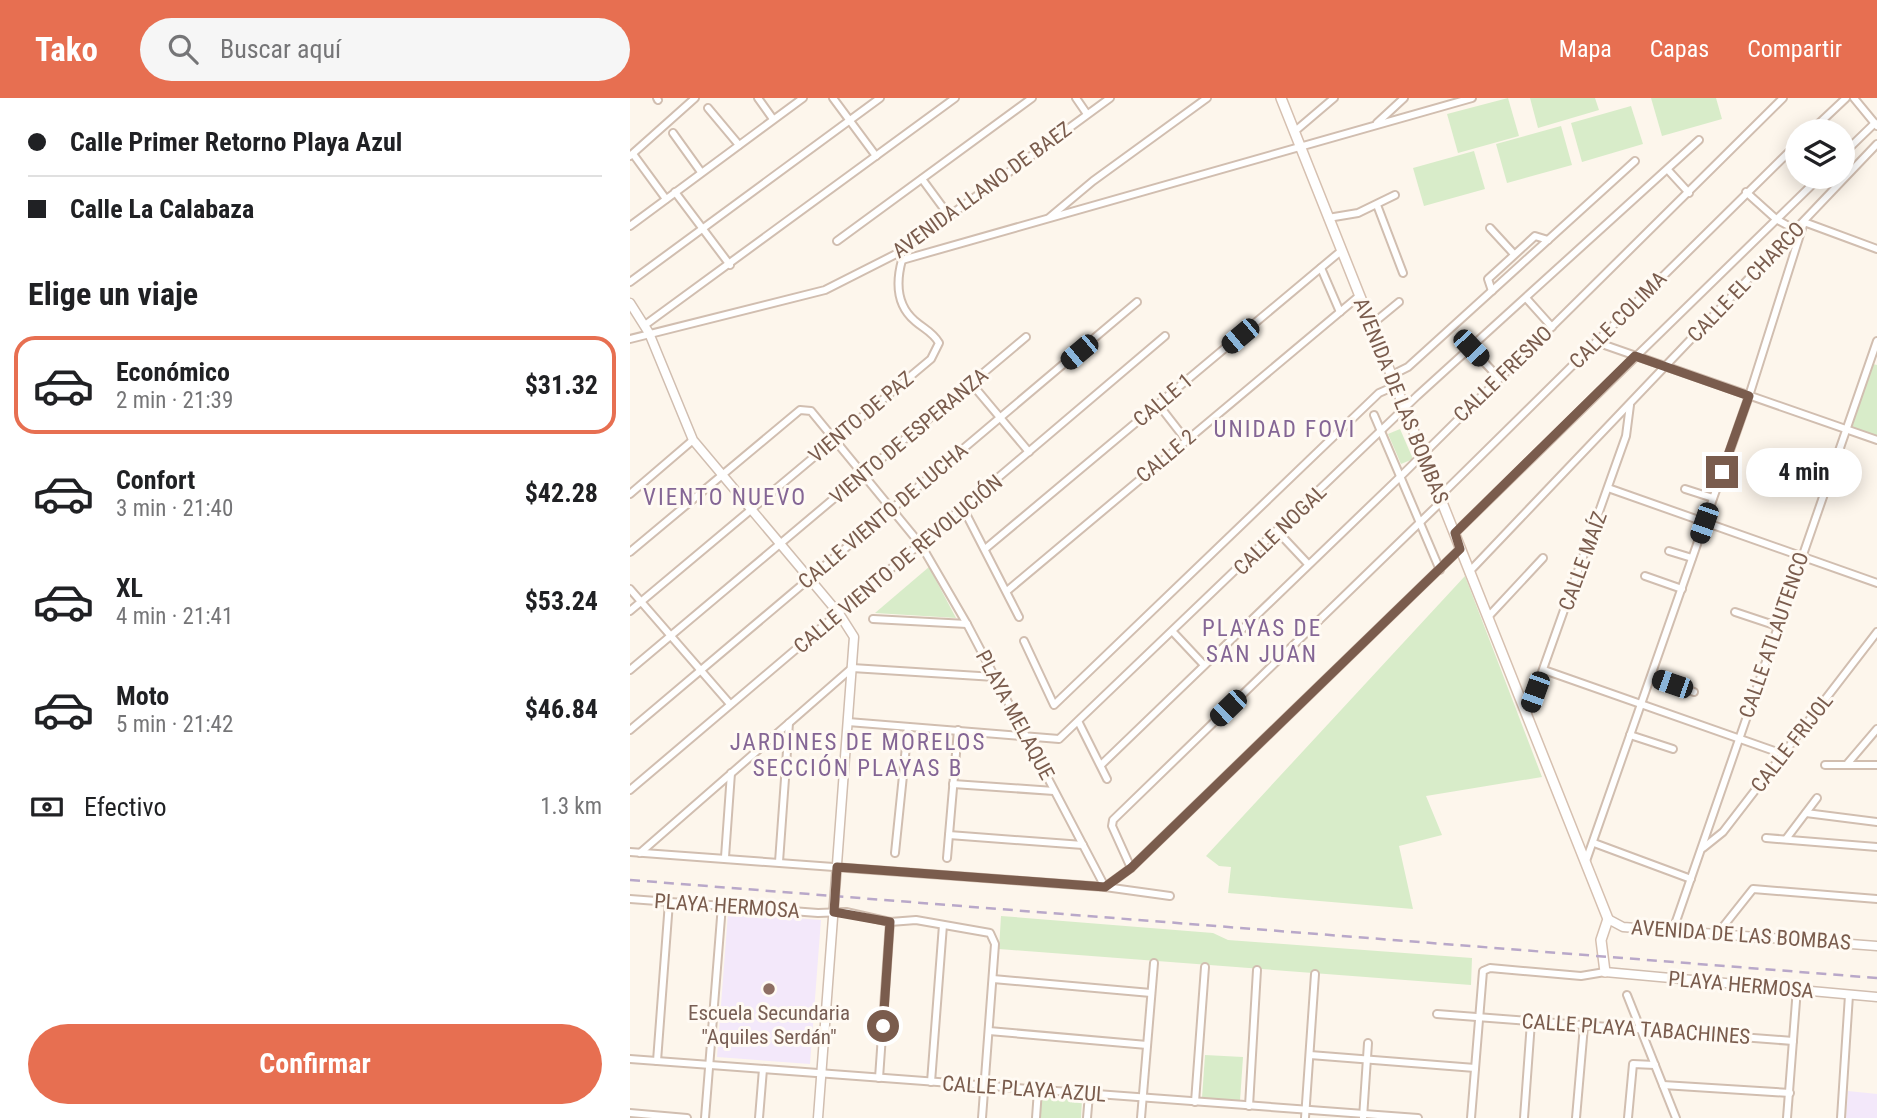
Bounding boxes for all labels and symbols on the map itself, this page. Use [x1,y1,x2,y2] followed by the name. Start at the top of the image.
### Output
[888,117,1076,263] street label: AVENIDA LLANO DE BAEZ
[1683,217,1809,347] street label: CALLE EL CHARCO
[1565,267,1671,373] street label: CALLE COLIMA
[1349,294,1453,508] street label: AVENIDA DE LAS BOMBAS
[1218,314,1263,358] car
[1449,321,1557,427] street label: CALLE FRESNO
[1449,325,1494,371] car
[1057,330,1102,374] car
[825,363,993,509] street label: VIENTO DE ESPERANZA
[804,366,918,468] street label: VIENTO DE PAZ
[1129,368,1197,432] street label: CALLE 1
[1214,416,1356,443] district label: UNIDAD FOVI
[1132,424,1200,488] street label: CALLE 2
[794,438,972,594] street label: CALLE VIENTO DE LUCHA
[1746,448,1862,496] callout: 4 min
[1706,456,1738,488] route end
[789,470,1007,658] street label: CALLE VIENTO DE REVOLUCIÓN
[1229,480,1331,580] street label: CALLE NOGAL
[643,484,807,511] district label: VIENTO NUEVO
[1688,500,1721,546] car
[1554,508,1612,614] street label: CALLE MAÍZ
[1734,549,1814,721] street label: CALLE ATLAUTENCO
[1202,615,1322,668] district label: PLAYAS DE SAN JUAN
[971,646,1059,784] street label: PLAYA MELAQUE
[1649,667,1696,701] car
[1518,669,1553,715] car
[1206,686,1251,730] car
[1746,689,1838,797] street label: CALLE FRIJOL
[730,729,986,782] district label: JARDINES DE MORELOS SECCIÓN PLAYAS B
[653,889,801,923] street label: PLAYA HERMOSA
[1630,915,1852,955] street label: AVENIDA DE LAS BOMBAS
[1667,967,1815,1003] street label: PLAYA HERMOSA
[761,981,777,997] marker: Escuela Secundaria "Aquiles Serdán"
[688,1001,850,1049] place label: Escuela Secundaria "Aquiles Serdán"
[1521,1009,1751,1049] street label: CALLE PLAYA TABACHINES
[867,1010,899,1042] route start
[941,1071,1107,1107] street label: CALLE PLAYA AZUL

